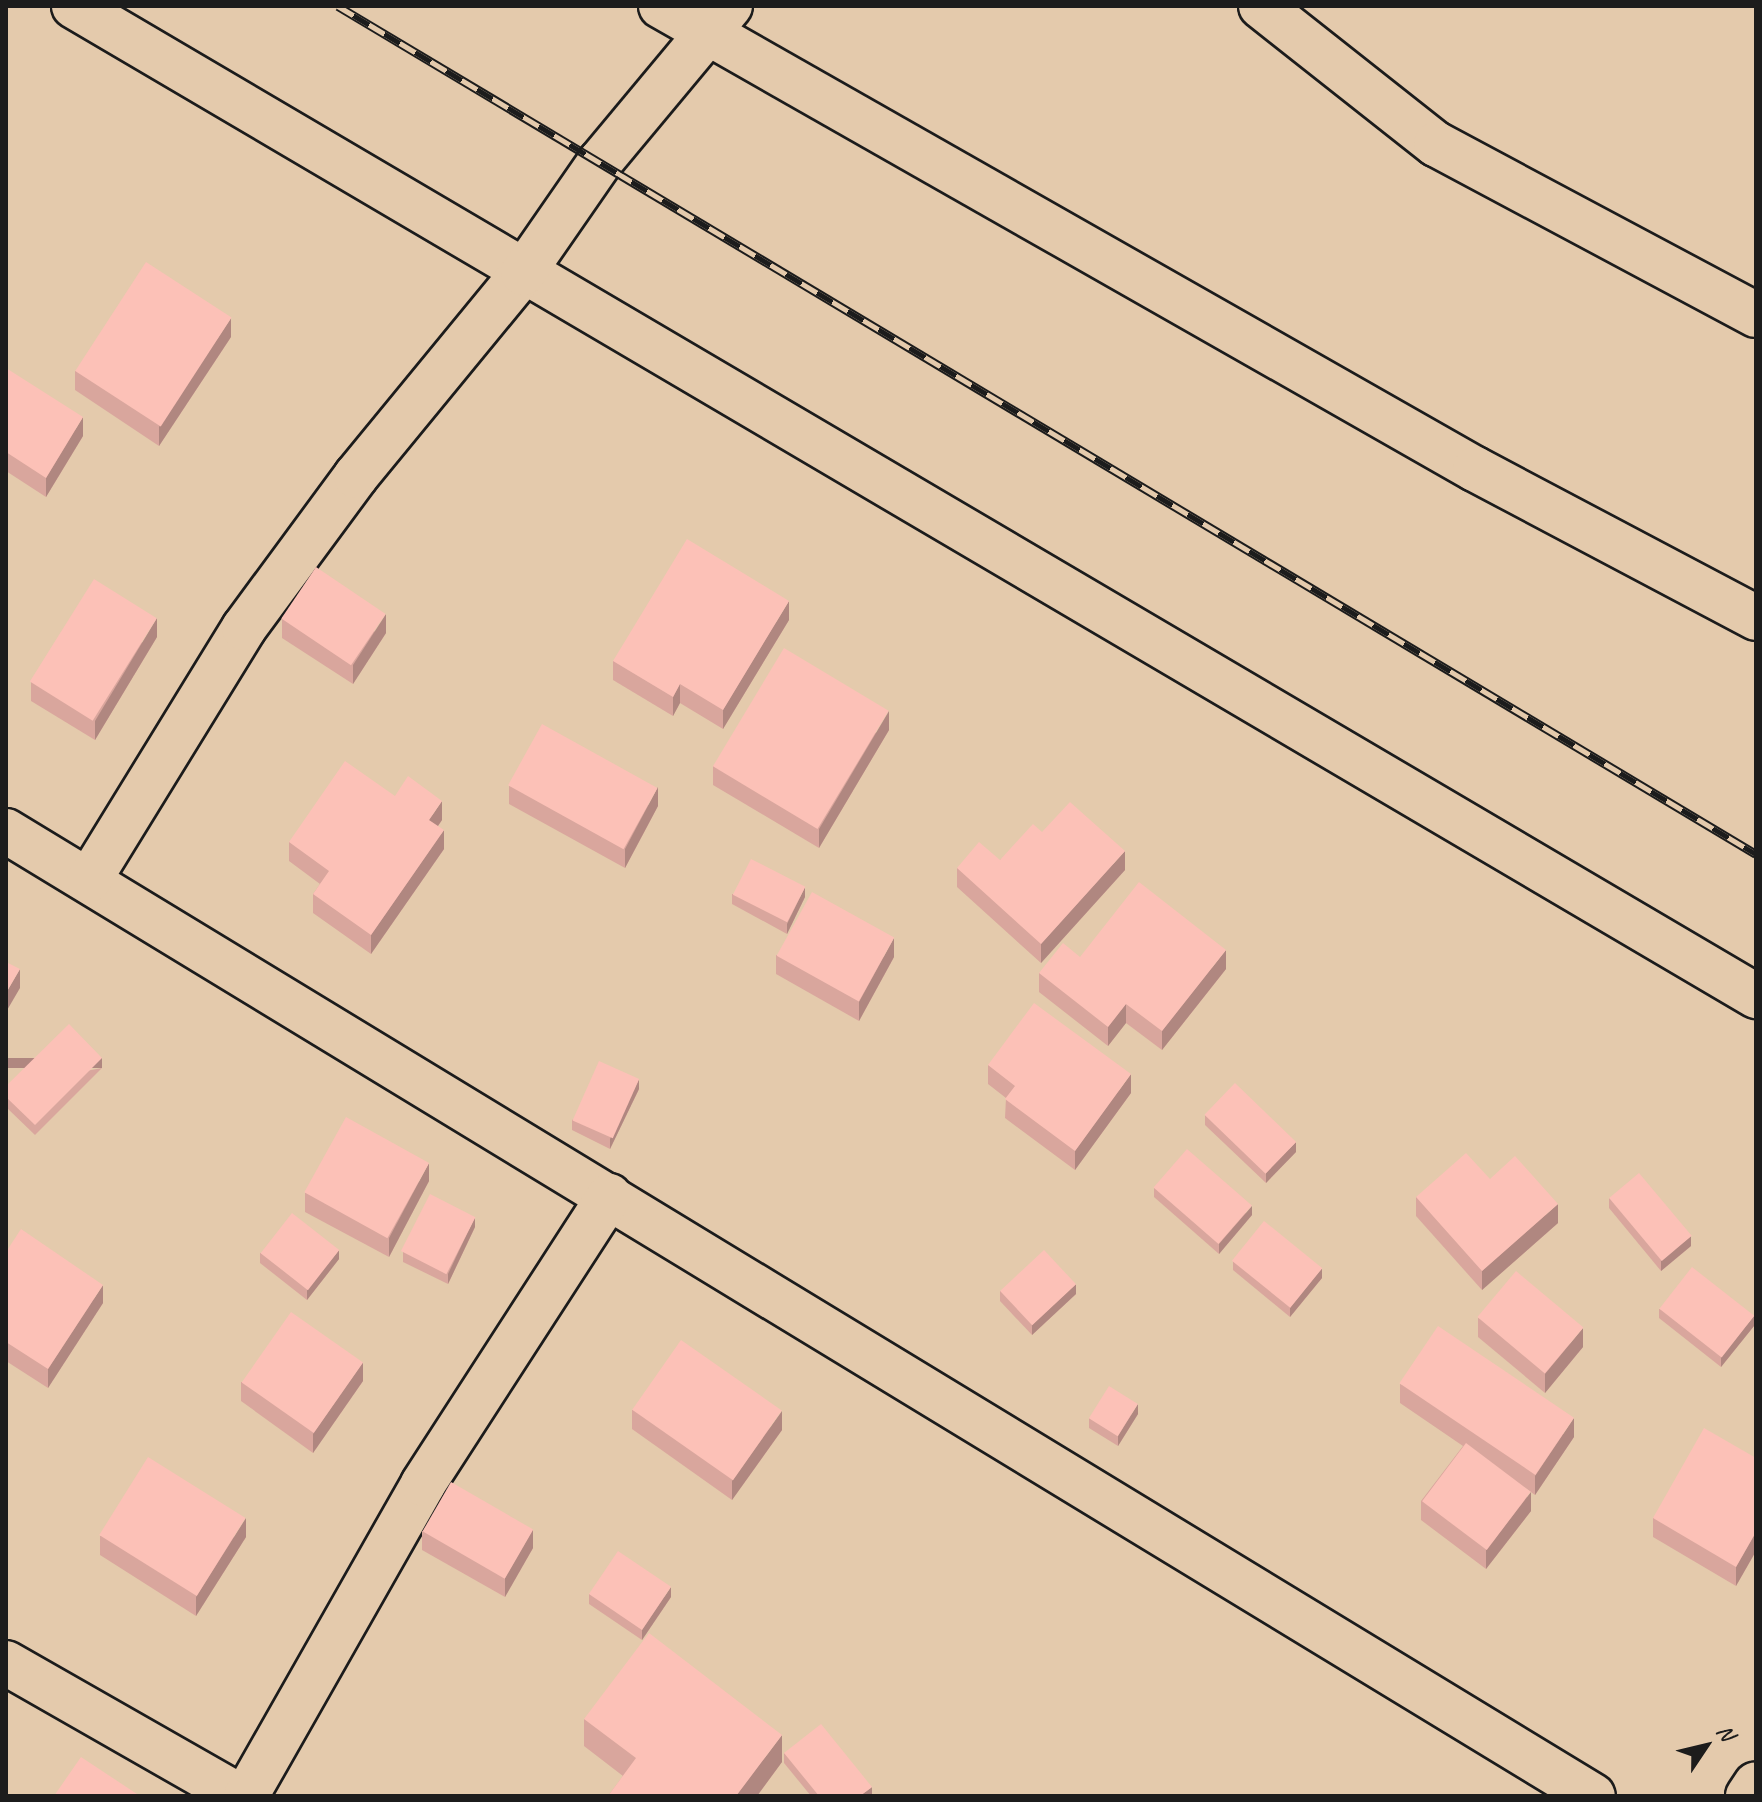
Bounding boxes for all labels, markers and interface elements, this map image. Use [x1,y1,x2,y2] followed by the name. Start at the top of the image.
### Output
[1666,1706,1746,1786] north arrow
[1710,1719,1741,1746] text: N

